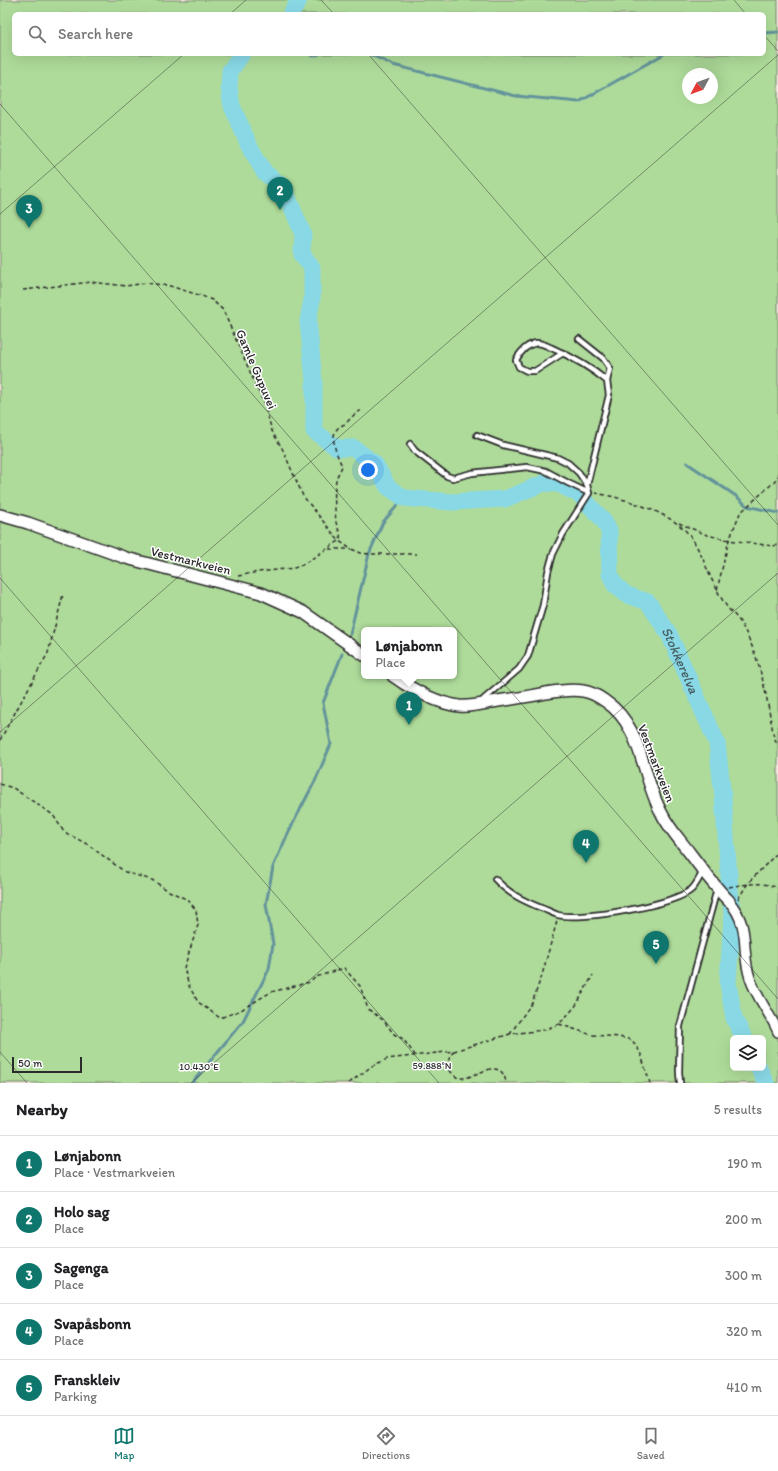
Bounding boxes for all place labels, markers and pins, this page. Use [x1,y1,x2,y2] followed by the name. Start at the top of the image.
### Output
[267,177,293,210] pin: 2
[16,195,42,228] pin: 3
[396,692,422,725] pin: 1
[573,830,599,863] pin: 4
[643,931,669,964] pin: 5

